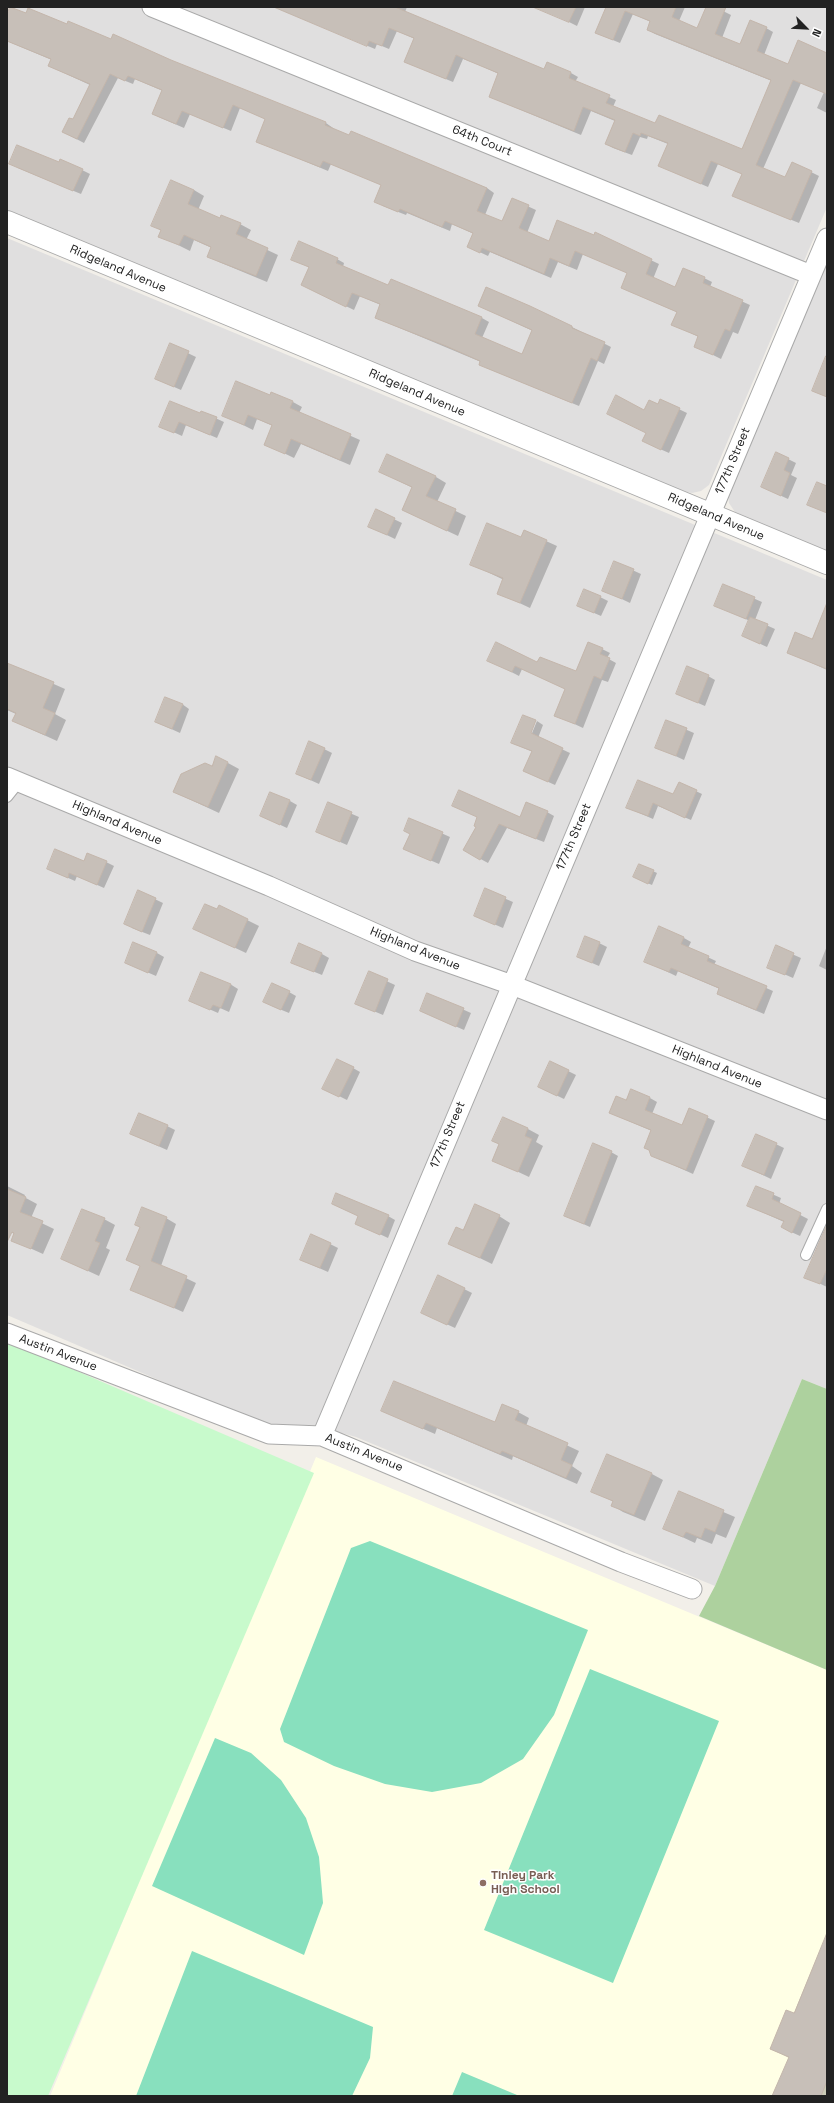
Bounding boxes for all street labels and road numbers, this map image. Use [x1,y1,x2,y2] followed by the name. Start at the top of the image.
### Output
[450,122,514,160] street label: 64th Court
[68,242,168,296] street label: Ridgeland Avenue
[367,366,467,420] street label: Ridgeland Avenue
[712,425,754,497] street label: 177th Street
[666,490,766,544] street label: Ridgeland Avenue
[70,798,164,848] street label: Highland Avenue
[553,801,595,873] street label: 177th Street
[368,924,462,974] street label: Highland Avenue
[670,1042,764,1092] street label: Highland Avenue
[427,1099,469,1171] street label: 177th Street
[17,1332,99,1374] street label: Austin Avenue
[323,1431,405,1475] street label: Austin Avenue

